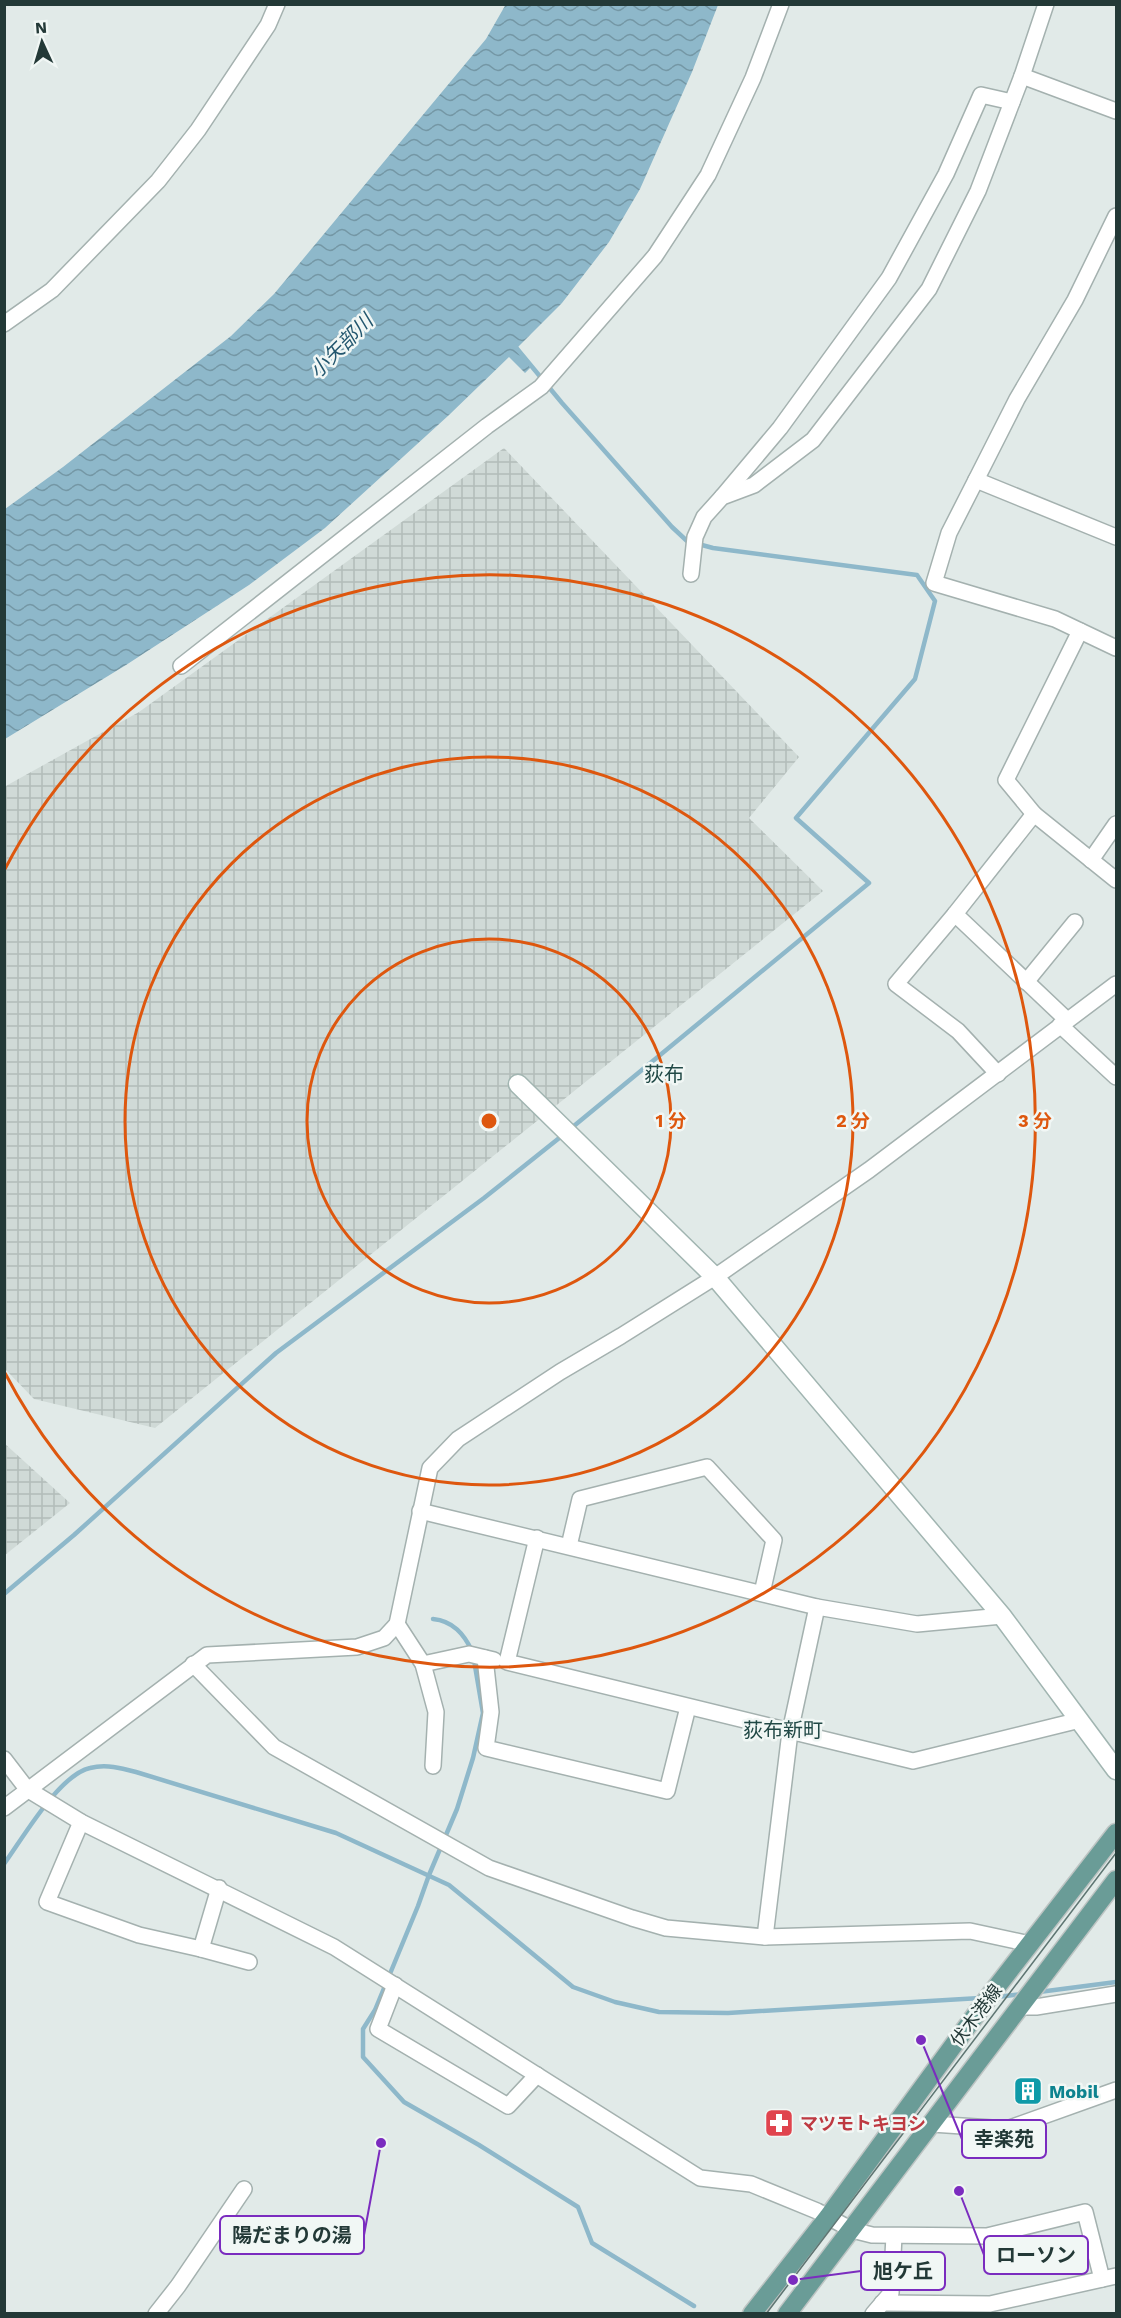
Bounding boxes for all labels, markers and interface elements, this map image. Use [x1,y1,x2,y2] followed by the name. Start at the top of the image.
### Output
[12,12,72,72] north arrow
[34,18,48,37] text: N
[304,308,379,383] water label: 小矢部川
[644,1062,684,1086] district label: 荻布
[656,1110,686,1131] text: 1 分
[836,1110,870,1131] text: 2 分
[1018,1110,1052,1131] text: 3 分
[479,1111,499,1131] centre of rings
[743,1718,823,1742] district label: 荻布新町
[946,1980,1006,2050] street label: 伏木港線
[1012,2075,1044,2107] building icon: Mobil
[1049,2081,1099,2102] place label: Mobil
[763,2107,795,2139] pharmacy icon: マツモトキヨシ
[800,2113,926,2134] place label: マツモトキヨシ
[962,2120,1046,2158] callout: 幸楽苑
[974,2127,1034,2151] text: 幸楽苑
[220,2216,364,2254] callout: 陽だまりの湯
[232,2223,352,2247] text: 陽だまりの湯
[984,2236,1088,2274] callout: ローソン
[996,2243,1076,2267] text: ローソン
[861,2252,945,2290] callout: 旭ケ丘
[873,2259,933,2283] text: 旭ケ丘

